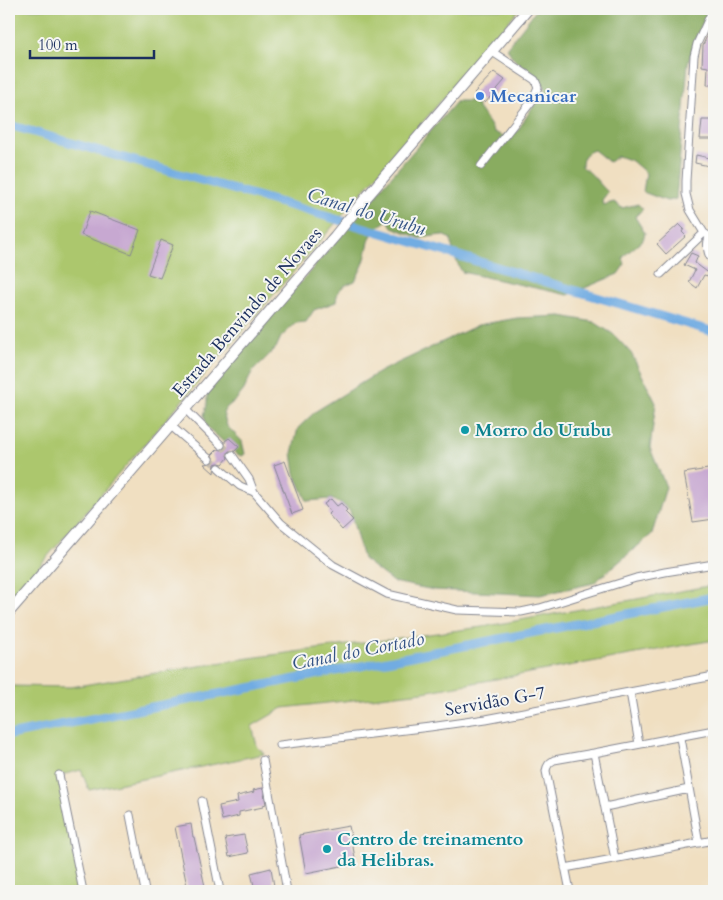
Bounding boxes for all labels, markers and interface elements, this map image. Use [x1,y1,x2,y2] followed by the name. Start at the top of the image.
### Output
[30,28,154,60] scale bar
[38,35,78,55] text: 100 m
[490,84,577,109] place label: Mecanicar
[474,90,486,102] marker: Mecanicar
[304,182,429,242] water label: Canal do Urubu
[167,222,328,403] street label: Estrada Benvindo de Novaes
[475,418,612,443] place label: Morro do Urubu
[459,424,471,436] marker: Morro do Urubu
[290,625,427,677] water label: Canal do Cortado
[443,680,547,723] street label: Servidão G-7
[337,827,523,873] place label: Centro de treinamento da Helibras.
[321,843,333,855] marker: Centro de treinamento da Helibras.

